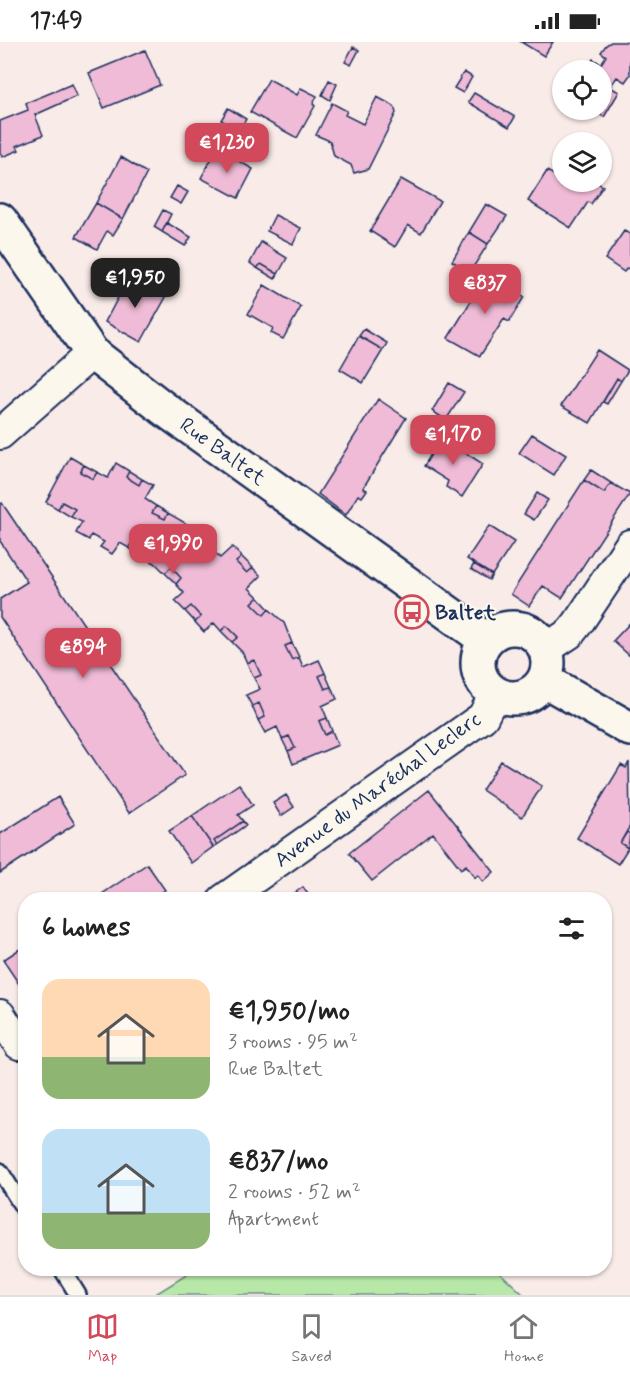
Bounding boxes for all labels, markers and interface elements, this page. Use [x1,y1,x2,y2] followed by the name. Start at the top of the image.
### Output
[30,7,83,35] text: 17:49
[552,60,612,192] map controls
[552,60,612,120] button: locate
[178,123,276,174] pin: €1,230
[199,129,255,156] text: €1,230
[552,132,612,192] button: layers
[86,258,184,309] pin: €1,950
[105,264,165,291] text: €1,950
[449,264,521,315] pin: €837
[463,270,507,297] text: €837
[174,411,271,493] street label: Rue Baltet
[404,415,502,466] pin: €1,170
[424,421,482,448] text: €1,170
[124,524,222,575] pin: €1,990
[143,530,203,557] text: €1,990
[394,594,430,630] bus stop icon: Baltet
[435,599,497,627] place label: Baltet
[47,628,119,679] pin: €894
[59,634,107,661] text: €894
[269,705,486,874] street label: Avenue du Maréchal Leclerc
[42,911,130,945] text: 6 homes
[555,912,588,945] icon: filters
[228,995,350,1029] text: €1,950/mo
[90,1003,162,1075] icon: home
[228,1029,358,1056] text: 3 rooms · 95 m²
[228,1056,323,1083] text: Rue Baltet
[228,1145,328,1179] text: €837/mo
[90,1153,162,1225] icon: home
[228,1179,361,1206] text: 2 rooms · 52 m²
[228,1206,319,1233] text: Apartment
[86,1310,119,1367] tab: Map
[291,1310,332,1367] tab: Saved
[504,1310,544,1367] tab: Home

